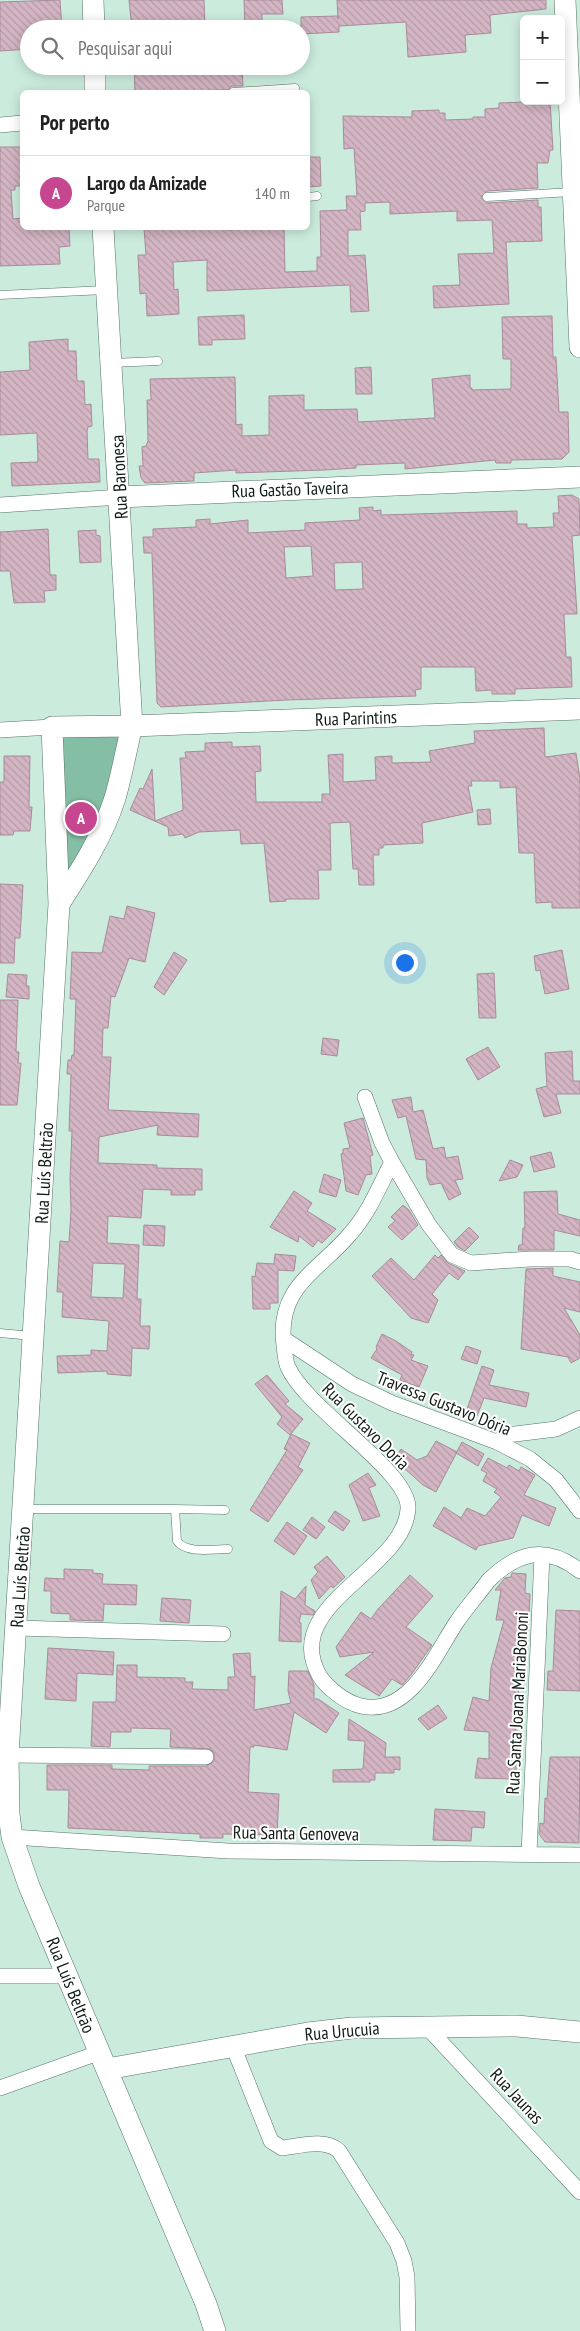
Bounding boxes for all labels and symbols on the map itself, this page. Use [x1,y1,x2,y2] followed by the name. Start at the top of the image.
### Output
[105,434,133,520] street label: Rua Baronesa
[231,475,349,503] street label: Rua Gastão Taveira
[315,705,397,731] street label: Rua Parintins
[65,799,97,837] pin: A
[392,950,418,976] your location
[30,1122,58,1224] street label: Rua Luís Beltrão
[373,1366,515,1440] street label: Travessa Gustavo Dória
[317,1377,415,1475] street label: Rua Gustavo Doria
[5,1525,35,1628] street label: Rua Luís Beltrão
[501,1611,533,1795] street label: Rua Santa Joana MariaBononi
[233,1820,359,1846] street label: Rua Santa Genoveva
[41,1934,101,2036] street label: Rua Luís Beltrão
[304,2016,380,2046] street label: Rua Urucuia
[485,2063,549,2129] street label: Rua Jaunas

